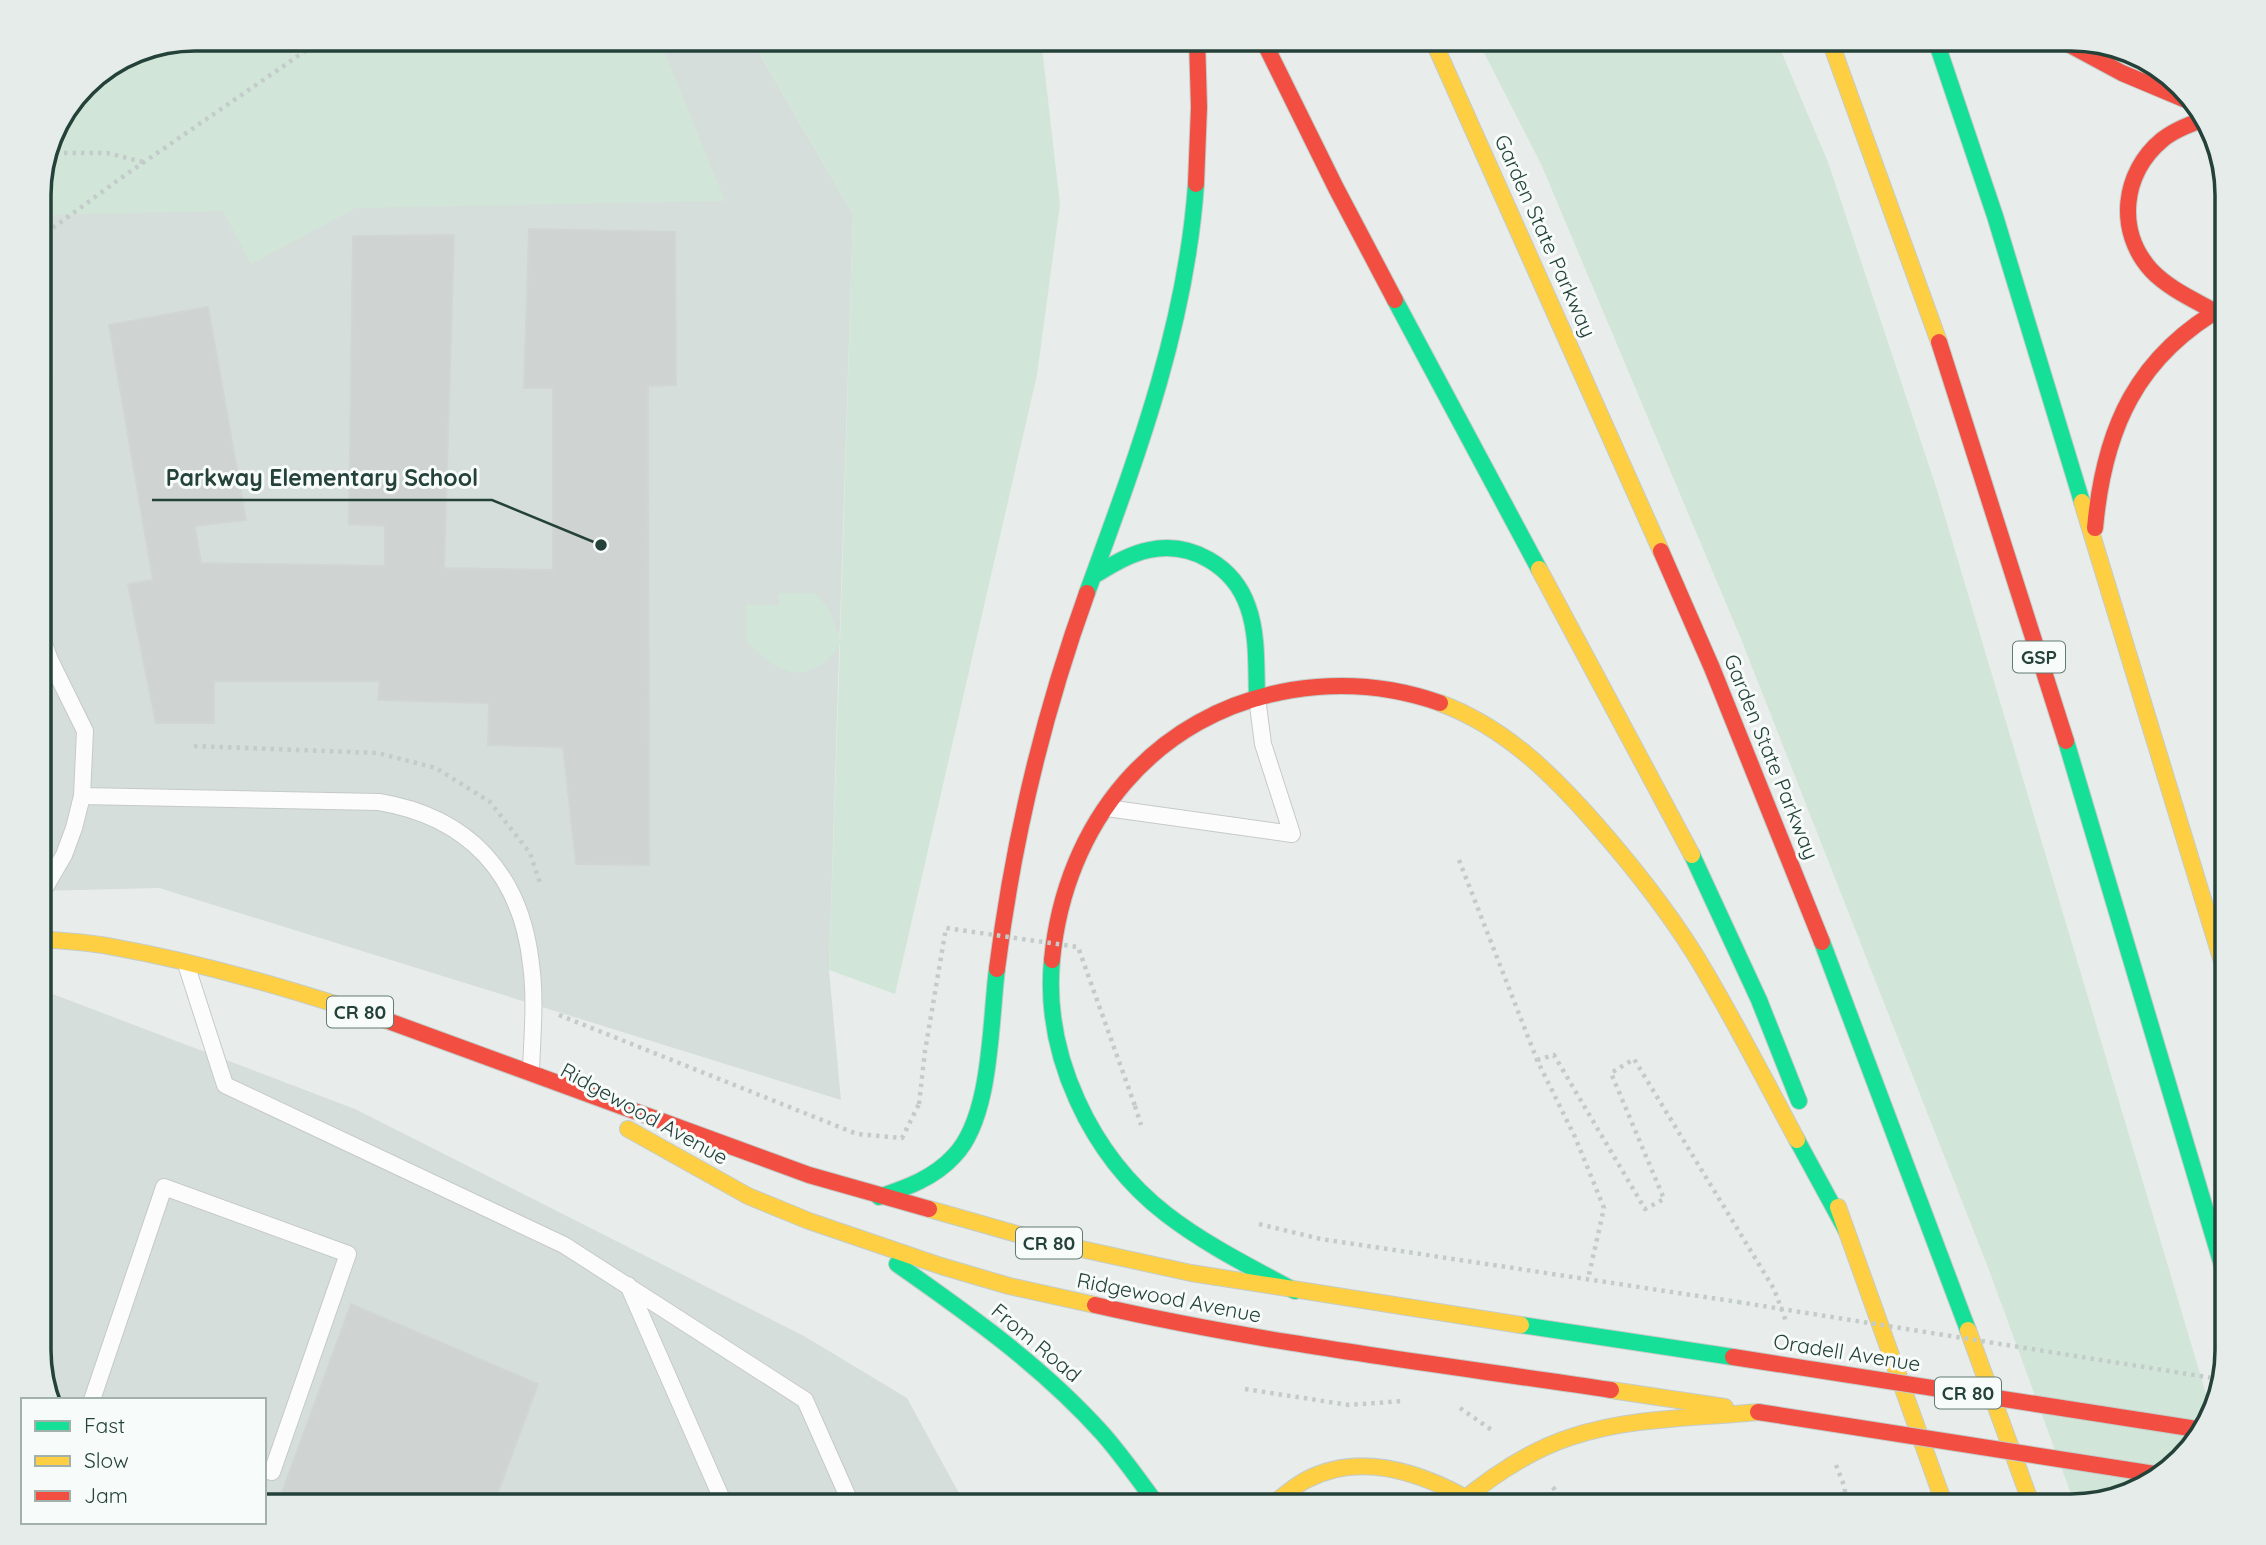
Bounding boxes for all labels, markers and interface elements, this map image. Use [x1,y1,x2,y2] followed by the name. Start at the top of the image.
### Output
[1490,130,1602,341] street label: Garden State Parkway
[152,456,492,500] callout: Parkway Elementary School
[166,463,478,492] text: Parkway Elementary School
[2013,642,2065,672] road number: GSP
[1719,650,1825,863] street label: Garden State Parkway
[327,996,393,1028] road number: CR 80
[556,1056,733,1170] street label: Ridgewood Avenue
[1016,1228,1082,1259] road number: CR 80
[1075,1266,1264,1328] street label: Ridgewood Avenue
[987,1297,1087,1387] street label: From Road
[1772,1328,1923,1376] street label: Oradell Avenue
[1935,1378,2001,1408] road number: CR 80
[21,1398,266,1524] legend
[84,1412,125,1438] text: Fast
[84,1447,129,1473] text: Slow
[84,1482,128,1508] text: Jam

